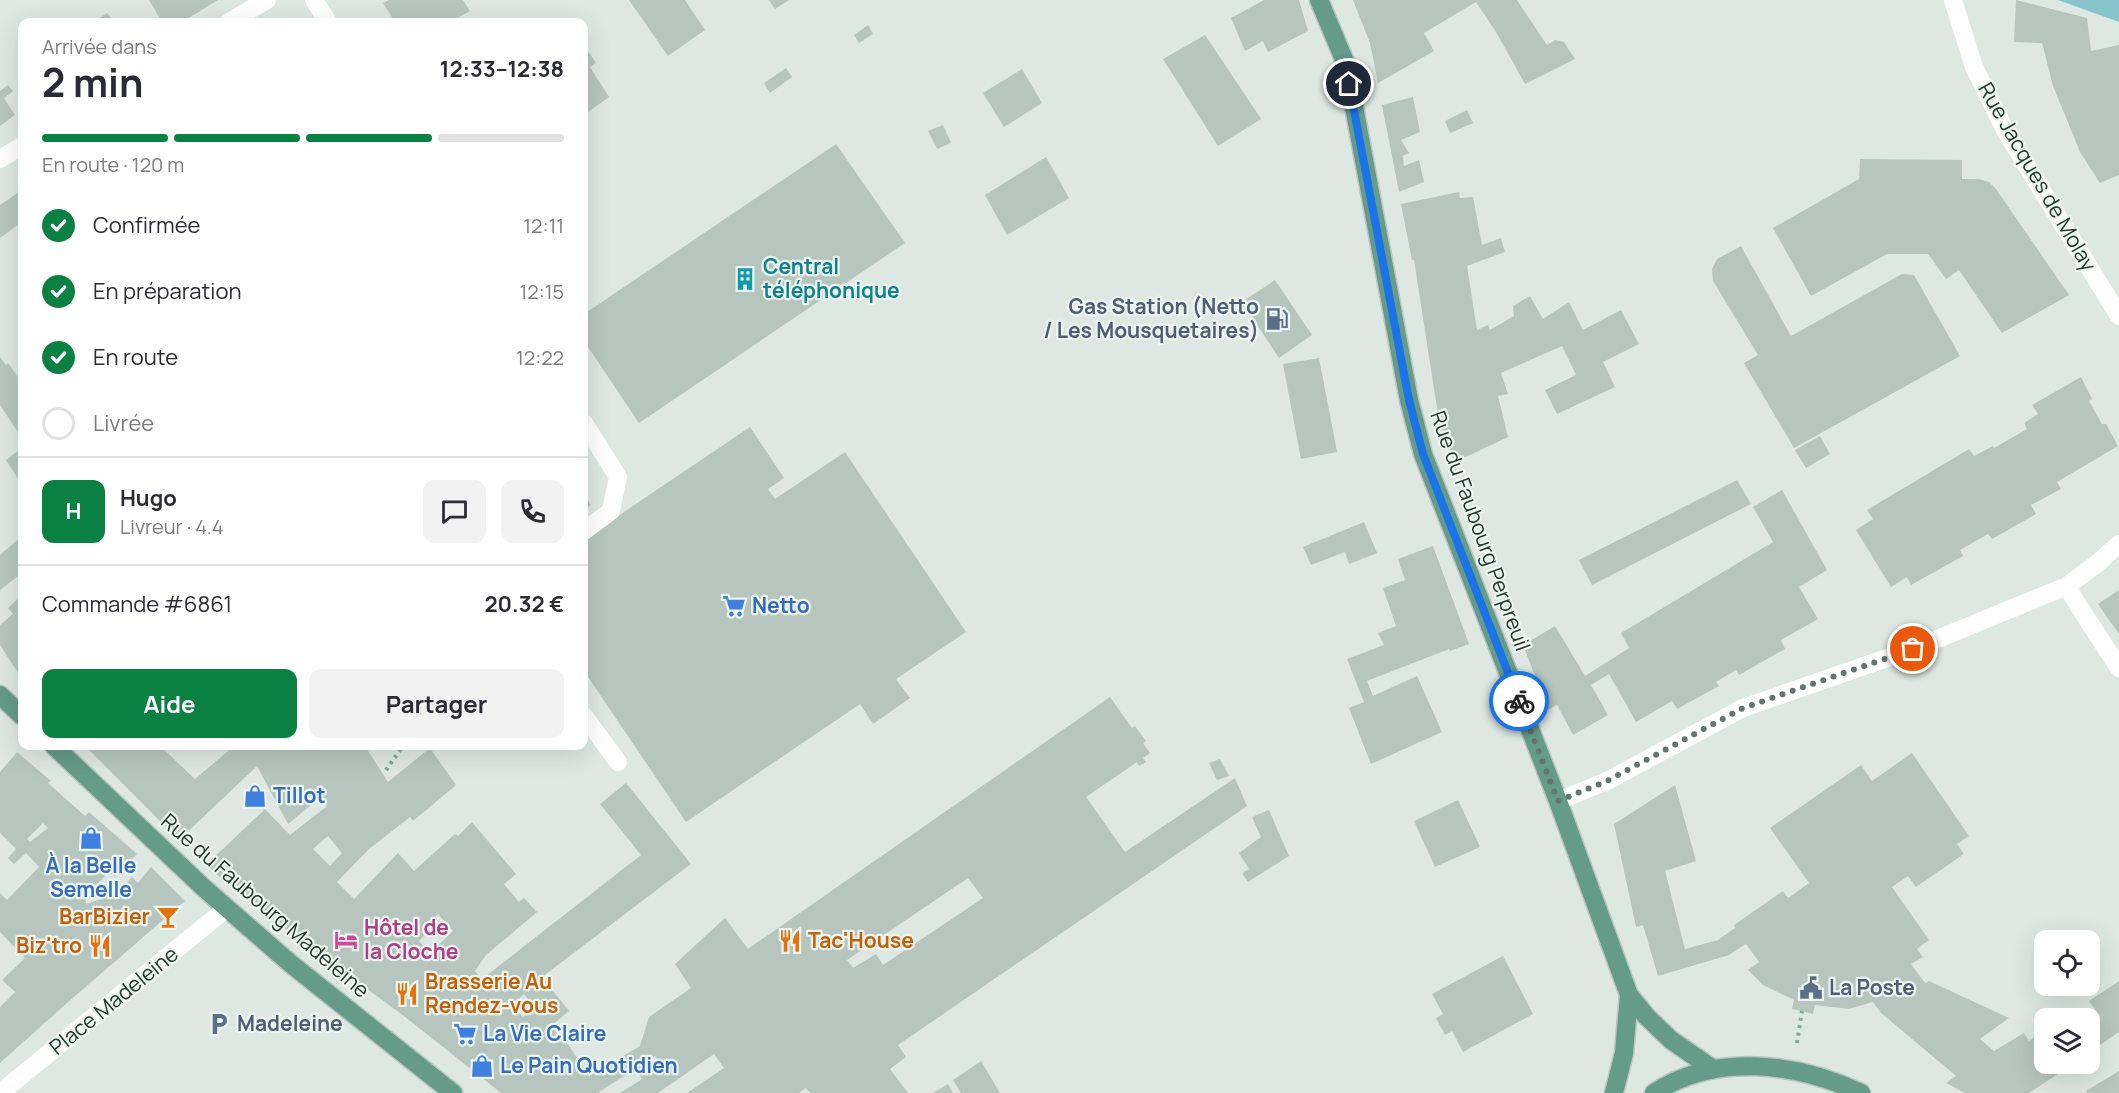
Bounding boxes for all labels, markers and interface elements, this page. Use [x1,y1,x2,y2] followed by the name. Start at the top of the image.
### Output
[42,33,157,60] text: Arrivée dans
[440,54,564,84] text: 12:33–12:38
[42,55,143,109] text: 2 min
[1323,58,1374,109] pin
[1332,67,1365,100] icon: home
[1972,77,2103,276] street label: Rue Jacques de Molay
[42,151,184,178] text: En route · 120 m
[42,209,75,242] icon: check
[93,210,200,240] text: Confirmée
[523,212,564,239] text: 12:11
[763,252,900,304] place label: Central téléphonique
[732,266,758,292] building icon: Central téléphonique
[42,275,75,308] icon: check
[93,276,241,306] text: En préparation
[519,278,564,305] text: 12:15
[1043,292,1259,344] place label: Gas Station (Netto / Les Mousquetaires)
[1264,306,1290,332] fuel station icon: Gas Station (Netto / Les Mousquetaires)
[42,341,75,374] icon: check
[93,342,178,372] text: En route
[516,344,564,371] text: 12:22
[1424,407,1537,655] street label: Rue du Faubourg Perpreuil
[93,408,154,438] text: Livrée
[423,480,486,543] button: chat
[501,480,564,543] button: phone
[120,483,177,513] text: Hugo
[66,496,81,526] text: H
[120,513,224,540] text: Livreur · 4.4
[42,589,232,619] text: Commande #6861
[484,589,564,619] text: 20.32 €
[752,591,810,619] place label: Netto
[721,593,747,619] supermarket icon: Netto
[1887,623,1938,674] pin
[1896,632,1929,665] icon: bag
[42,669,297,738] button: Aide
[309,669,564,738] button: Partager
[1489,671,1549,731] courier
[1503,685,1536,718] icon: bike
[273,781,325,809] place label: Tillot
[242,783,268,809] shop icon: Tillot
[156,807,376,1004] street label: Rue du Faubourg Madeleine
[78,825,104,851] shop icon: À la Belle Semelle
[46,851,136,903] place label: À la Belle Semelle
[59,902,150,930] place label: BarBizier
[155,904,181,930] bar icon: BarBizier
[364,913,458,965] place label: Hôtel de la Cloche
[808,926,914,954] place label: Tac'House
[333,927,359,953] hotel icon: Hôtel de la Cloche
[777,928,803,954] restaurant icon: Tac'House
[2034,930,2100,1074] map controls
[2034,930,2100,996] button: locate
[16,931,82,959] place label: Biz'tro
[87,933,113,959] restaurant icon: Biz'tro
[43,940,184,1061] street label: Place Madeleine
[425,967,558,1019] place label: Brasserie Au Rendez-vous
[1829,973,1915,1001] place label: La Poste
[1798,975,1824,1001] public building icon: La Poste
[394,981,420,1007] restaurant icon: Brasserie Au Rendez-vous
[2034,1008,2100,1074] button: layers
[237,1009,343,1037] place label: Madeleine
[206,1011,232,1037] parking icon: Madeleine
[483,1019,606,1047] place label: La Vie Claire
[452,1021,478,1047] supermarket icon: La Vie Claire
[500,1051,678,1079] place label: Le Pain Quotidien
[469,1053,495,1079] shop icon: Le Pain Quotidien

